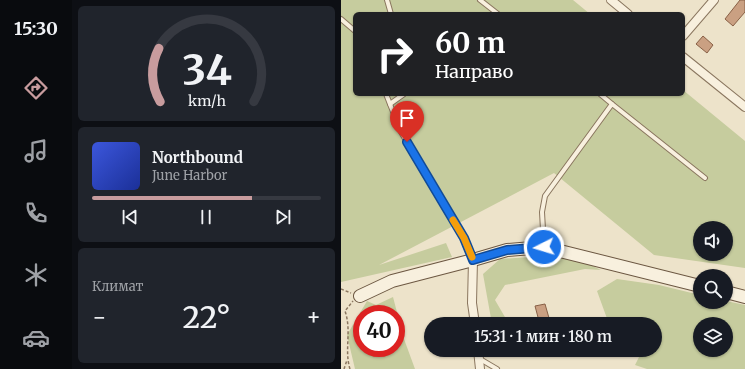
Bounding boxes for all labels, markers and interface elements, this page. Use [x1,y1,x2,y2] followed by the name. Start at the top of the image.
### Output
[14,17,58,40] text: 15:30
[435,25,505,61] text: 60 m
[369,28,421,80] icon: right
[182,43,231,95] text: 34
[435,60,513,83] text: Направо
[22,74,50,102] icon: directions
[188,91,226,109] text: km/h
[390,101,424,142] pin
[396,107,418,129] icon: arrive
[22,137,50,165] icon: music
[152,148,243,167] text: Northbound
[152,167,227,184] text: June Harbor
[22,199,50,227] icon: phone
[119,206,141,228] icon: previous
[195,206,217,228] icon: pause
[272,206,294,228] icon: next
[693,221,733,357] map controls
[693,221,733,261] button: sound
[523,226,565,268] position arrow
[22,261,50,289] icon: climate
[693,269,733,309] button: search
[92,278,143,295] text: Климат
[182,298,231,336] text: 22°
[92,303,107,331] text: −
[306,303,321,331] text: +
[353,305,405,357] speed limit sign: 40
[693,317,733,357] button: layers
[22,324,50,352] icon: car
[474,327,612,346] text: 15:31 · 1 мин · 180 m

